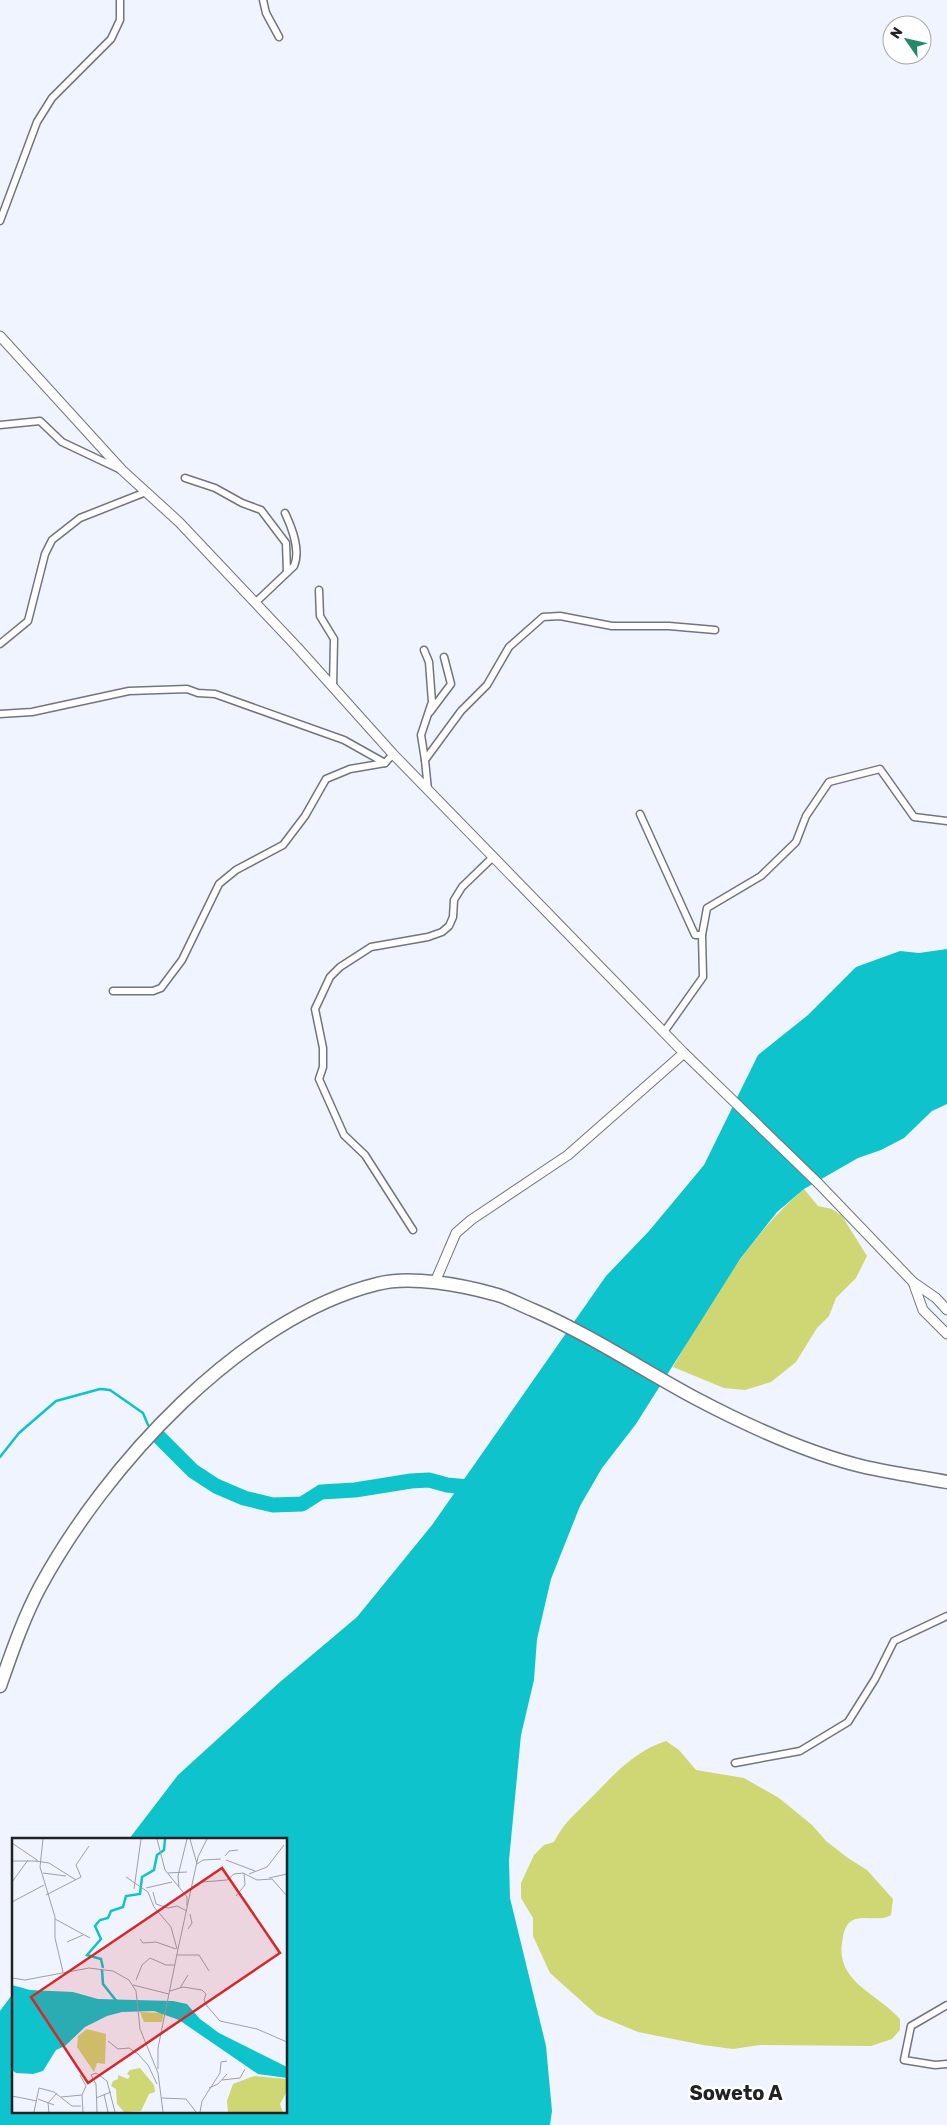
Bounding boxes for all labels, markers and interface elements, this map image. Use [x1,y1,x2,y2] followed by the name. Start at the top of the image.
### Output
[882,15,932,65] north arrow
[887,24,907,42] text: N
[12,1838,288,2112] inset map
[689,2081,783,2105] district label: Soweto A

